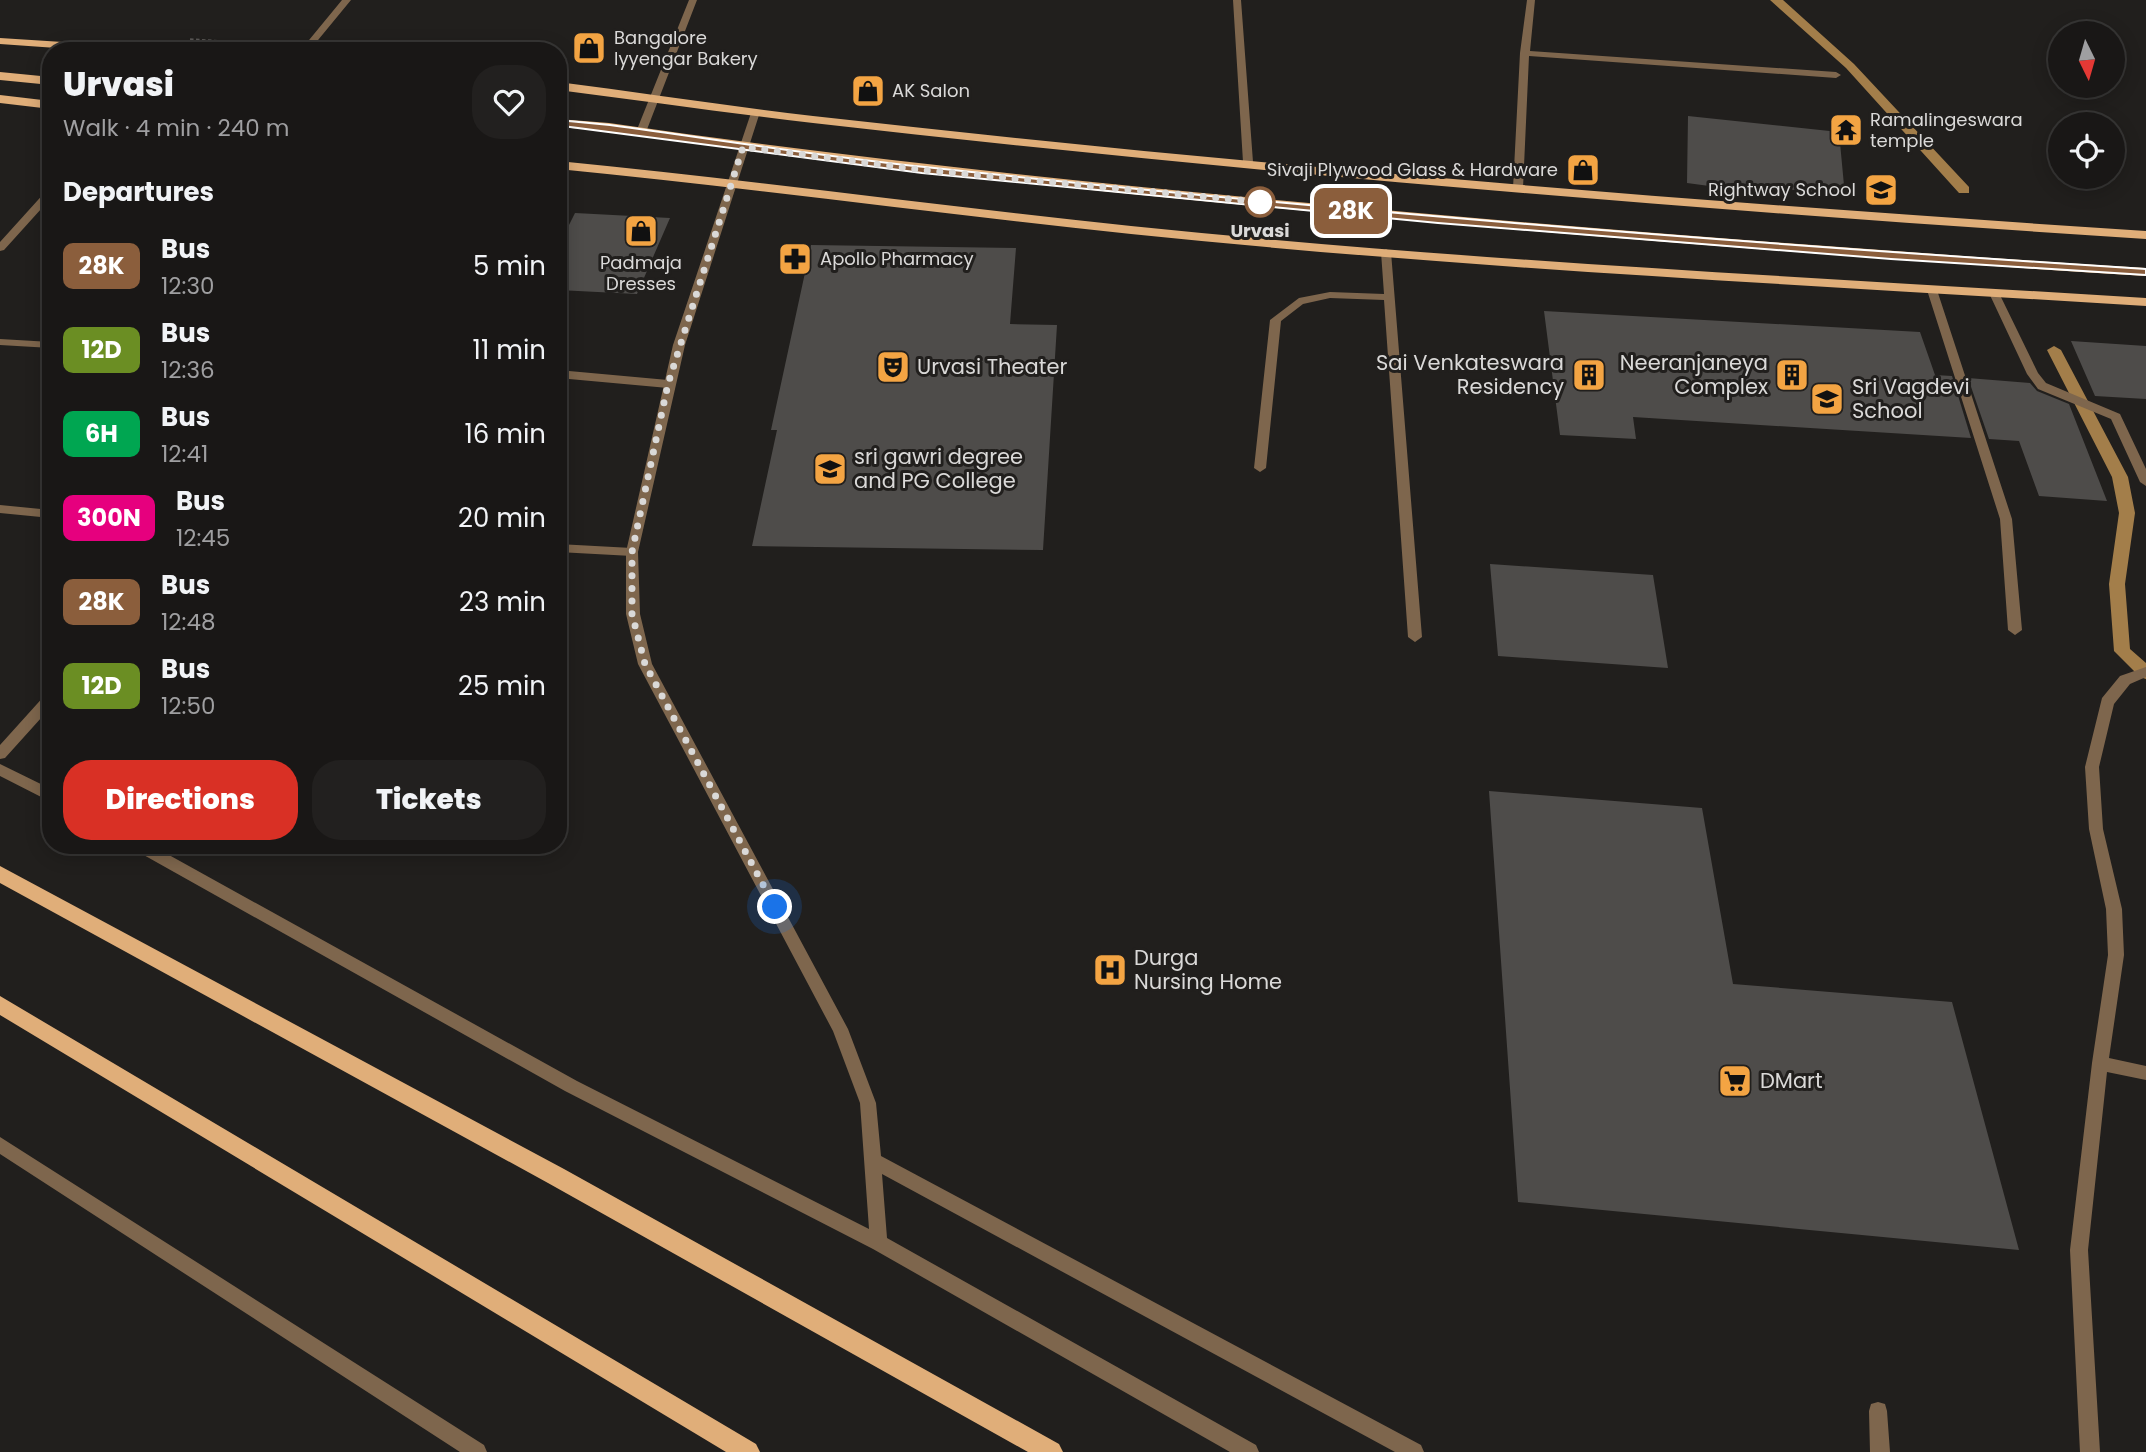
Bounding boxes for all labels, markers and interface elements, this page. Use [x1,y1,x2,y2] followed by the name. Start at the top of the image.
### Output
[2048,21,2124,98] north arrow
[2048,21,2125,189] map controls
[614,25,758,71] place label: Bangalore Iyyengar Bakery
[570,29,608,67] shop icon: Bangalore Iyyengar Bakery
[63,61,174,108] text: Urvasi
[472,65,546,139] button: heart
[849,72,887,110] shop icon: AK Salon
[892,78,970,103] place label: AK Salon
[1870,107,2023,153] place label: Ramalingeswara temple
[1827,111,1865,149] temple icon: Ramalingeswara temple
[63,112,289,144] text: Walk · 4 min · 240 m
[2048,112,2125,189] button: locate
[1564,151,1602,189] shop icon: Sivaji Plywood Glass & Hardware
[1267,157,1558,182] place label: Sivaji Plywood Glass & Hardware
[1862,171,1900,209] school or university icon: Rightway School
[63,174,214,210] text: Departures
[1708,177,1856,202] place label: Rightway School
[1245,187,1275,217] marker: Urvasi
[1311,188,1391,234] line badge: 28K
[1328,194,1374,227] text: 28K
[622,212,660,250] shop icon: Padmaja Dresses
[1230,218,1290,243] place label: Urvasi
[161,231,210,267] text: Bus
[776,240,814,278] pharmacy icon: Apollo Pharmacy
[820,246,974,271] place label: Apollo Pharmacy
[473,248,546,284] text: 5 min
[79,249,124,282] text: 28K
[600,250,682,296] place label: Padmaja Dresses
[161,270,214,302] text: 12:30
[161,315,210,351] text: Bus
[473,332,546,368] text: 11 min
[81,333,122,366] text: 12D
[874,348,912,386] theatre icon: Urvasi Theater
[1376,348,1564,401] place label: Sai Venkateswara Residency
[1620,348,1768,401] place label: Neeranjaneya Complex
[917,352,1067,381] place label: Urvasi Theater
[161,354,215,386] text: 12:36
[1570,356,1608,394] building icon: Sai Venkateswara Residency
[1773,356,1811,394] building icon: Neeranjaneya Complex
[1852,372,1970,425] place label: Sri Vagdevi School
[1808,380,1846,418] school or university icon: Sri Vagdevi School
[161,399,210,435] text: Bus
[464,416,546,452] text: 16 min
[85,417,118,450] text: 6H
[161,438,208,470] text: 12:41
[854,442,1023,495] place label: sri gawri degree and PG College
[811,450,849,488] school or university icon: sri gawri degree and PG College
[176,483,225,519] text: Bus
[458,500,546,536] text: 20 min
[77,501,141,534] text: 300N
[176,522,230,554] text: 12:45
[161,567,210,603] text: Bus
[459,584,546,620] text: 23 min
[79,585,124,618] text: 28K
[161,606,215,638] text: 12:48
[161,651,210,687] text: Bus
[458,668,546,704] text: 25 min
[81,669,122,702] text: 12D
[161,690,215,722] text: 12:50
[63,760,298,840] button: Directions
[312,760,546,840] button: Tickets
[757,889,792,924] your location
[1134,943,1282,996] place label: Durga Nursing Home
[1091,951,1129,989] hospital icon: Durga Nursing Home
[1716,1062,1754,1100] supermarket icon: DMart
[1760,1066,1823,1095] place label: DMart

